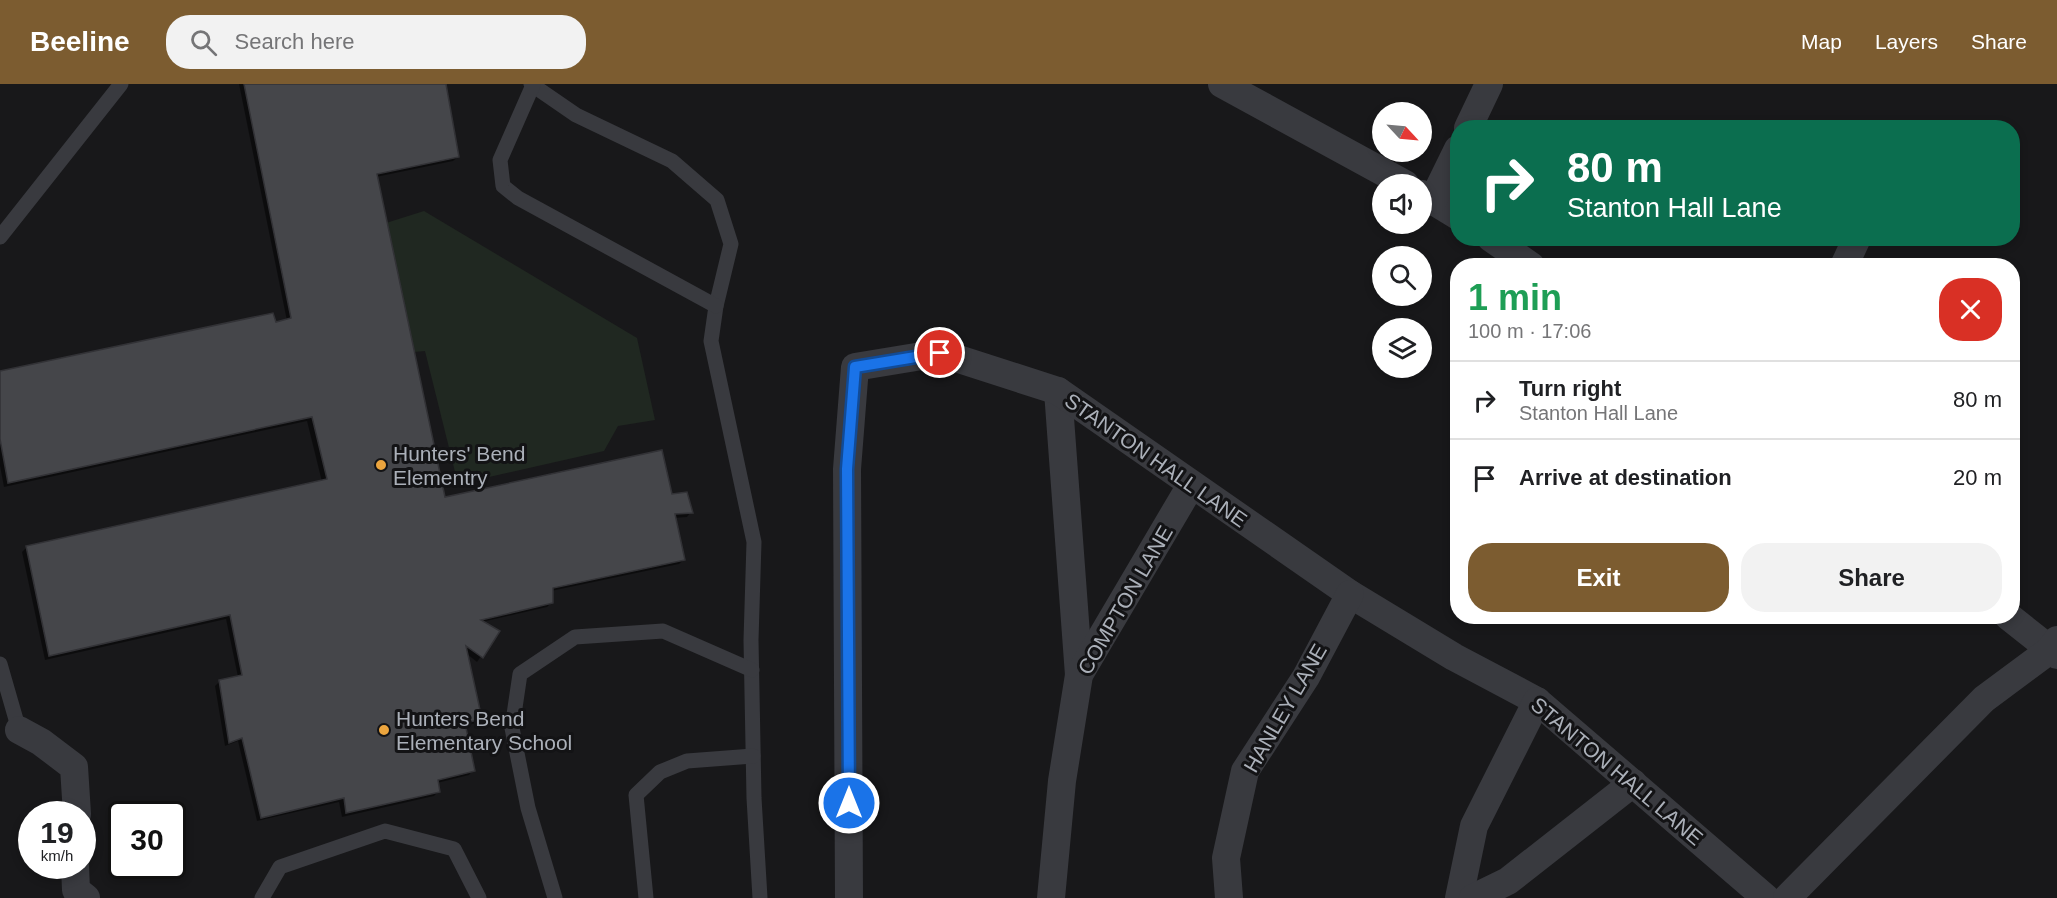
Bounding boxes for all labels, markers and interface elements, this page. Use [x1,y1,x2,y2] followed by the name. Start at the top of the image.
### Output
[166,15,586,69] search box
[30,26,130,57] text: Beeline
[187,26,220,59] icon: search
[235,29,354,54] text: Search here
[1801,30,1842,53] text: Map
[1875,30,1938,53] text: Layers
[1971,30,2027,53] text: Share
[1372,102,1432,162] north arrow
[1372,102,1432,378] map controls
[1468,144,1546,222] icon: right
[1567,144,1663,191] text: 80 m
[1372,174,1432,234] button: sound
[1567,193,1782,223] text: Stanton Hall Lane
[1372,246,1432,306] button: search
[1468,277,1562,318] text: 1 min
[1939,278,2002,341] button: close
[1372,318,1432,378] button: layers
[1468,320,1591,342] text: 100 m · 17:06
[914,327,965,378] pin
[923,336,956,369] icon: arrive
[1519,376,1621,401] text: Turn right
[1468,384,1501,417] icon: right
[1953,387,2002,412] text: 80 m
[1061,388,1251,532] street label: STANTON HALL LANE
[1519,402,1678,424] text: Stanton Hall Lane
[393,442,525,489] place label: Hunters' Bend Elementry
[374,458,388,472] marker: Hunters' Bend Elementry
[1468,462,1501,495] icon: arrive
[1519,465,1732,490] text: Arrive at destination
[1953,465,2002,490] text: 20 m
[1073,522,1177,678] street label: COMPTON LANE
[1468,543,1729,612] button: Exit
[1741,543,2002,612] button: Share
[1239,640,1331,776] street label: HANLEY LANE
[1527,693,1707,849] street label: STANTON HALL LANE
[396,707,572,754] place label: Hunters Bend Elementary School
[377,723,391,737] marker: Hunters Bend Elementary School
[817,771,881,835] position arrow
[108,801,186,879] speed limit sign: 30
[40,816,74,849] text: 19
[41,847,73,864] text: km/h

